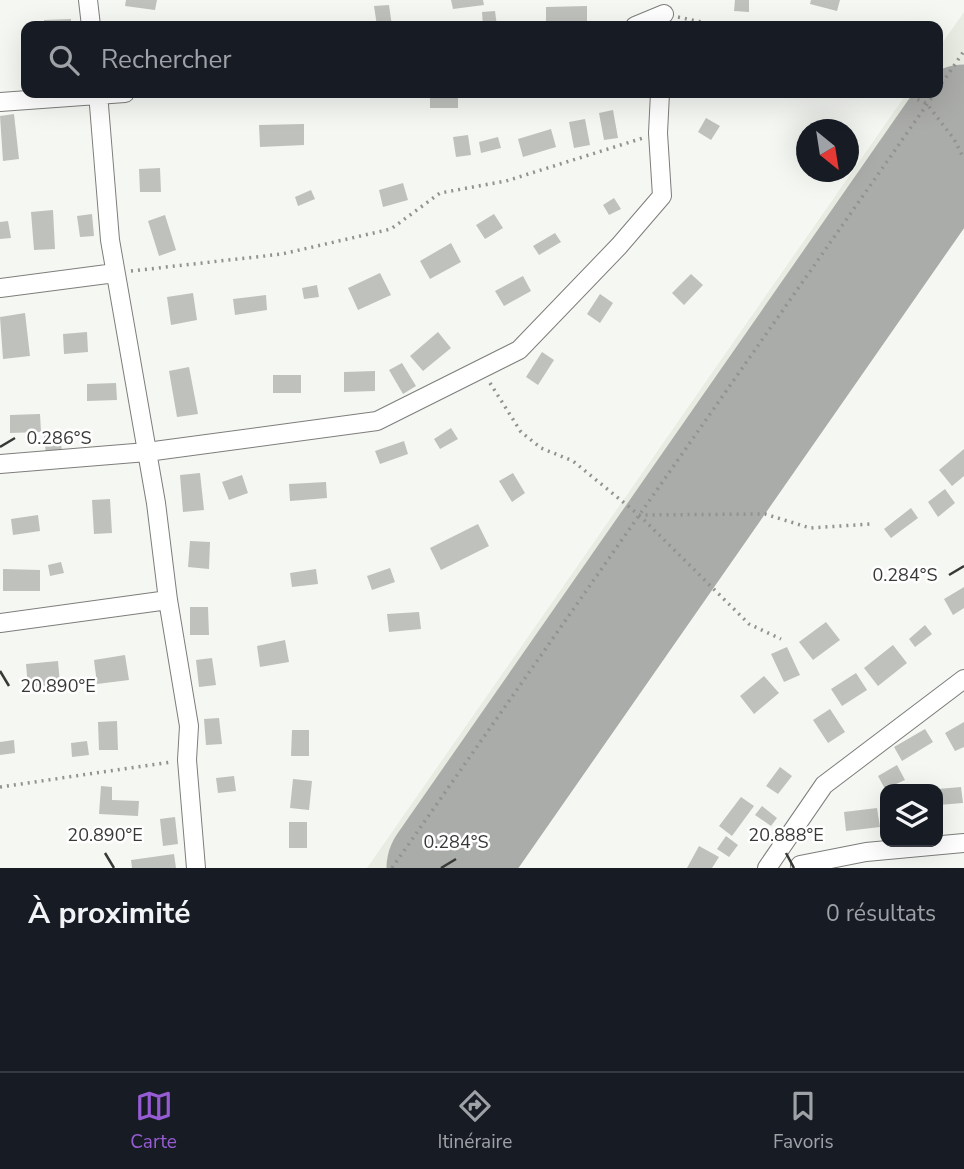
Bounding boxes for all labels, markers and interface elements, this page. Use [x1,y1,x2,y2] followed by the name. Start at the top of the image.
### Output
[21,21,943,98] search box
[45,41,83,79] icon: search
[101,42,232,77] text: Rechercher
[796,119,859,182] north arrow
[26,426,92,450] text: 0.286°S
[872,563,938,587] text: 0.284°S
[20,674,96,698] text: 20.890°E
[880,784,943,847] map controls
[880,784,943,847] button: layers
[67,823,143,847] text: 20.890°E
[748,823,824,847] text: 20.888°E
[423,830,489,854] text: 0.284°S
[28,893,190,934] text: À proximité
[826,898,936,929] text: 0 résultats
[130,1087,177,1155] tab: Carte
[438,1087,512,1155] tab: Itinéraire
[773,1087,834,1155] tab: Favoris

